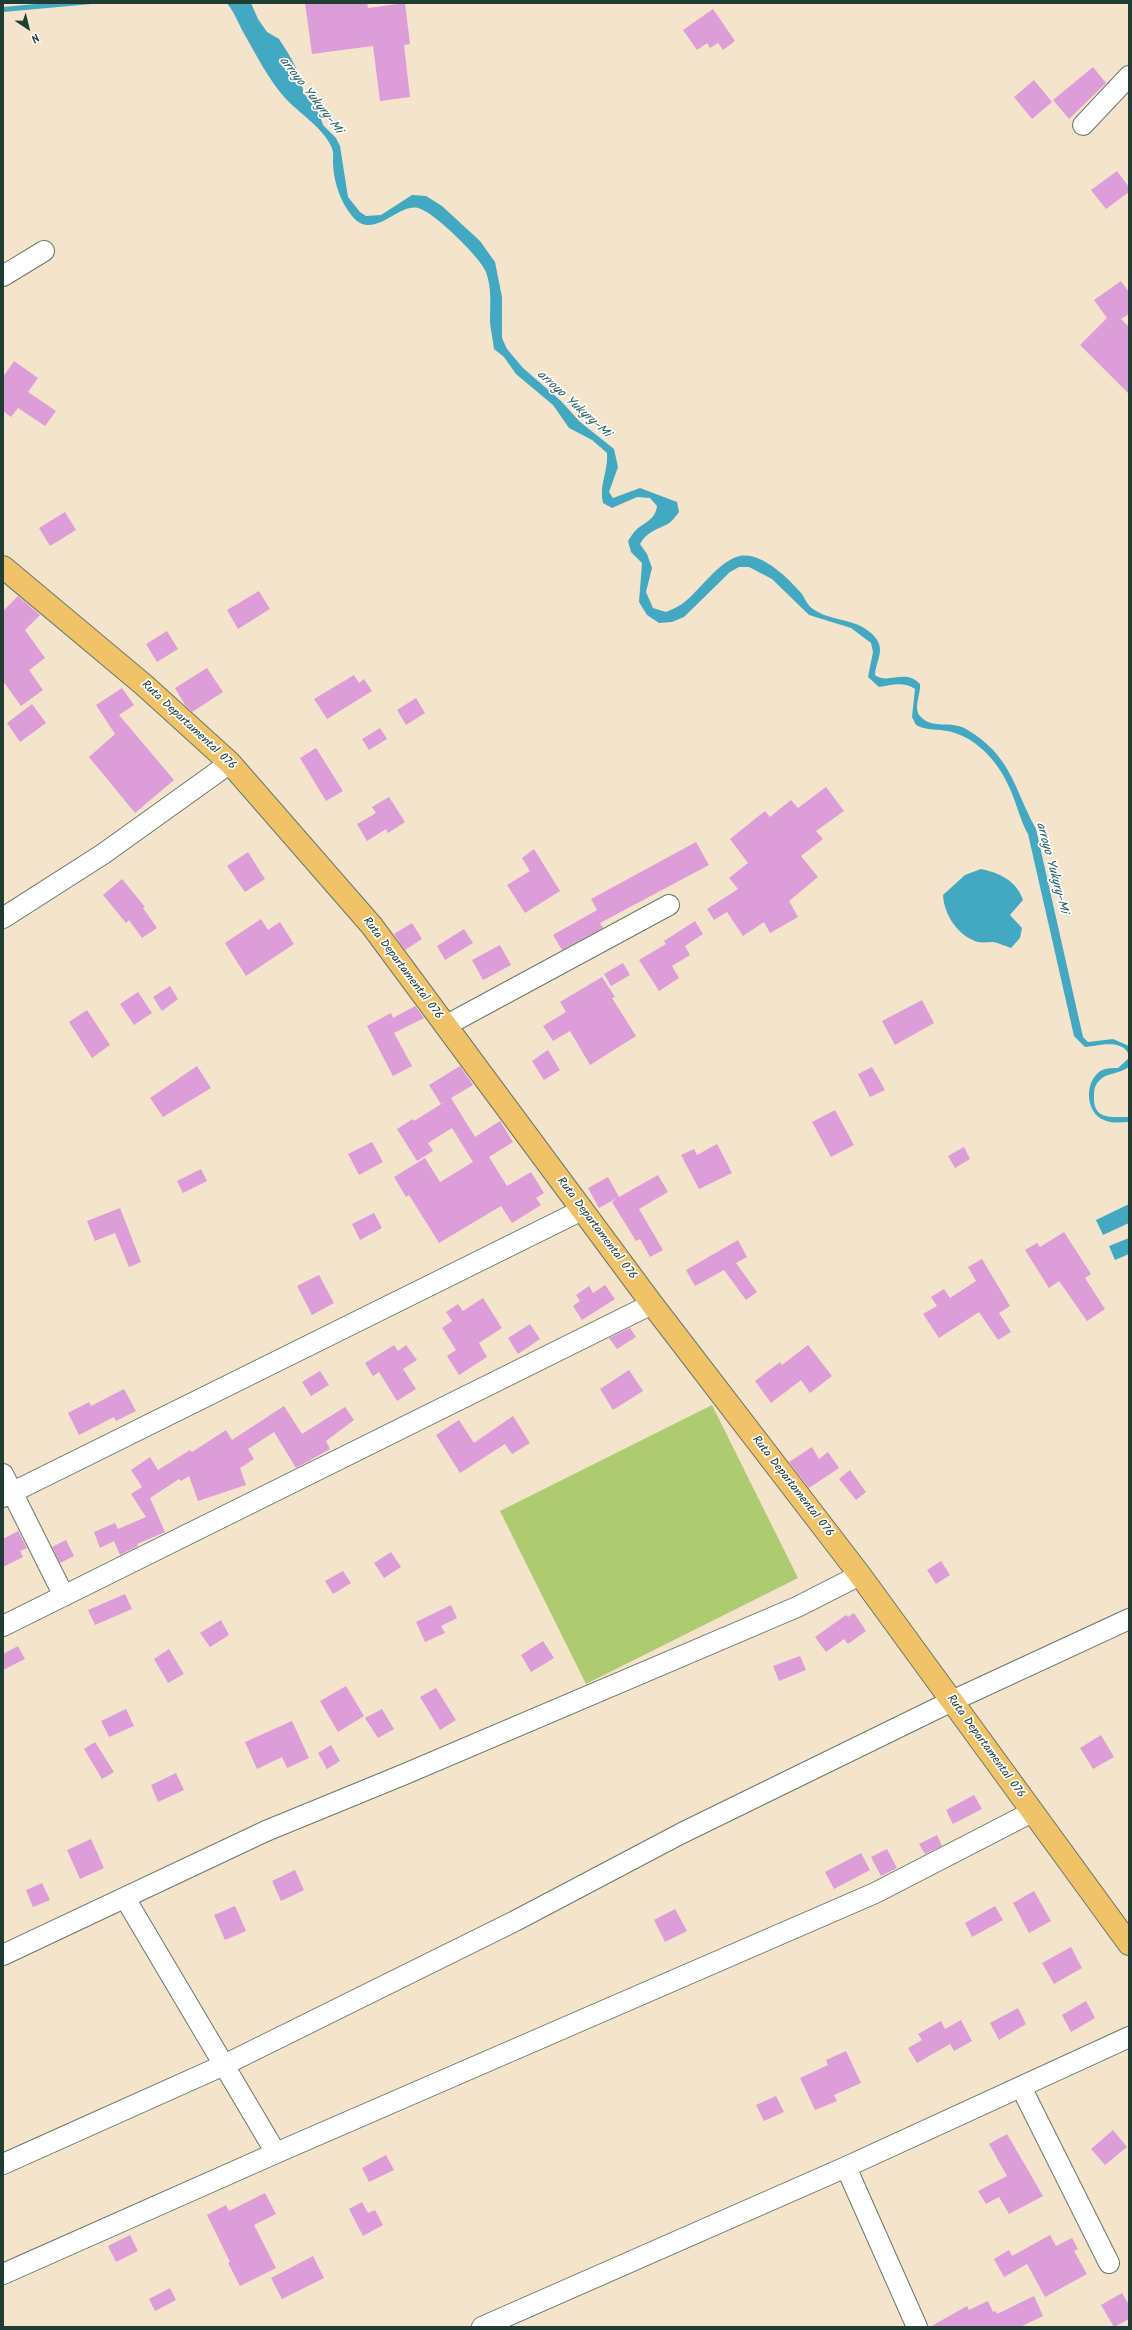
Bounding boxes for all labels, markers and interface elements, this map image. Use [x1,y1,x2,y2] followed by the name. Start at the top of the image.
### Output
[8,8,48,48] north arrow
[27,28,43,47] text: N
[275,54,345,138] water label: arroyo Yukyry-Mi
[533,368,613,442] water label: arroyo Yukyry-Mi
[138,678,238,774] street label: Ruta Departamental 076
[1031,821,1071,915] water label: arroyo Yukyry-Mi
[359,915,445,1023] street label: Ruta Departamental 076
[553,1175,639,1283] street label: Ruta Departamental 076
[748,1434,836,1540] street label: Ruta Departamental 076
[943,1693,1027,1801] street label: Ruta Departamental 076

